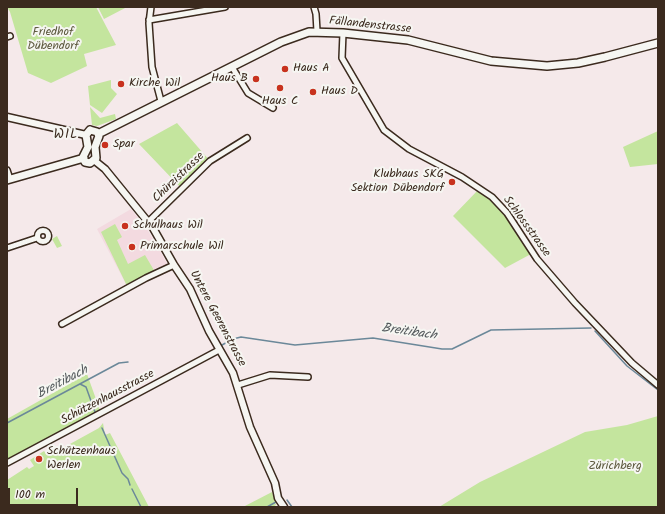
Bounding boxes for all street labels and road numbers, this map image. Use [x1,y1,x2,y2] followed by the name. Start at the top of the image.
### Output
[328,15,412,37] street label: Fällandenstrasse
[150,150,208,206] street label: Chürzistrasse
[499,194,553,260] street label: Schlossstrasse
[186,269,248,369] street label: Untere Geerenstrasse
[59,367,157,429] street label: Schützenhausstrasse

